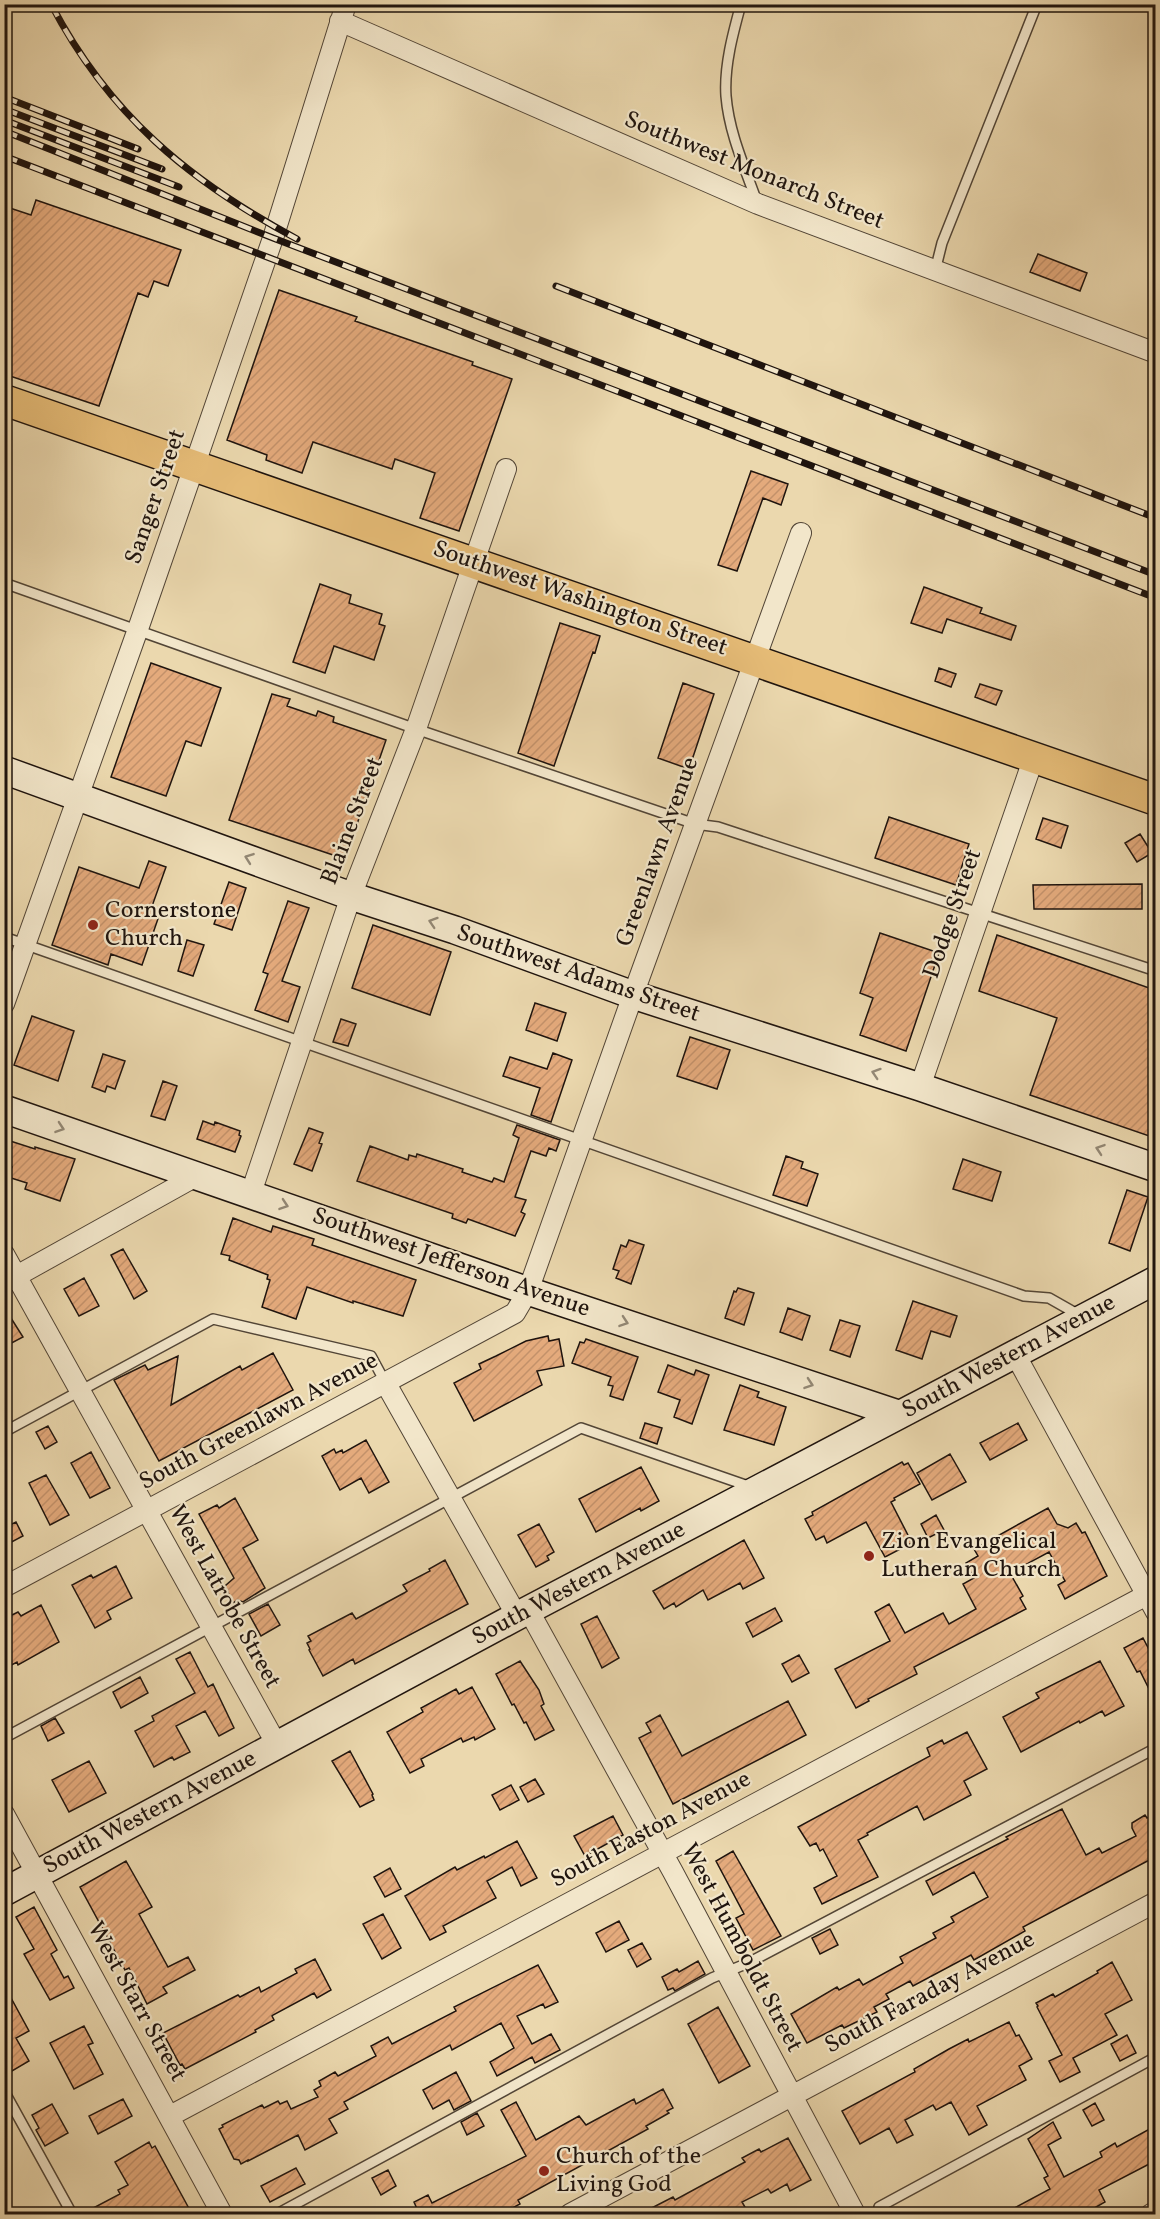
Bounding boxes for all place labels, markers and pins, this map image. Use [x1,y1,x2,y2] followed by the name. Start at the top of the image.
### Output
[105,894,236,956] place label: Cornerstone Church
[86,918,100,932] marker: Cornerstone Church
[881,1525,1061,1587] place label: Zion Evangelical Lutheran Church
[862,1549,876,1563] marker: Zion Evangelical Lutheran Church
[556,2140,701,2202] place label: Church of the Living God
[537,2164,551,2178] marker: Church of the Living God

